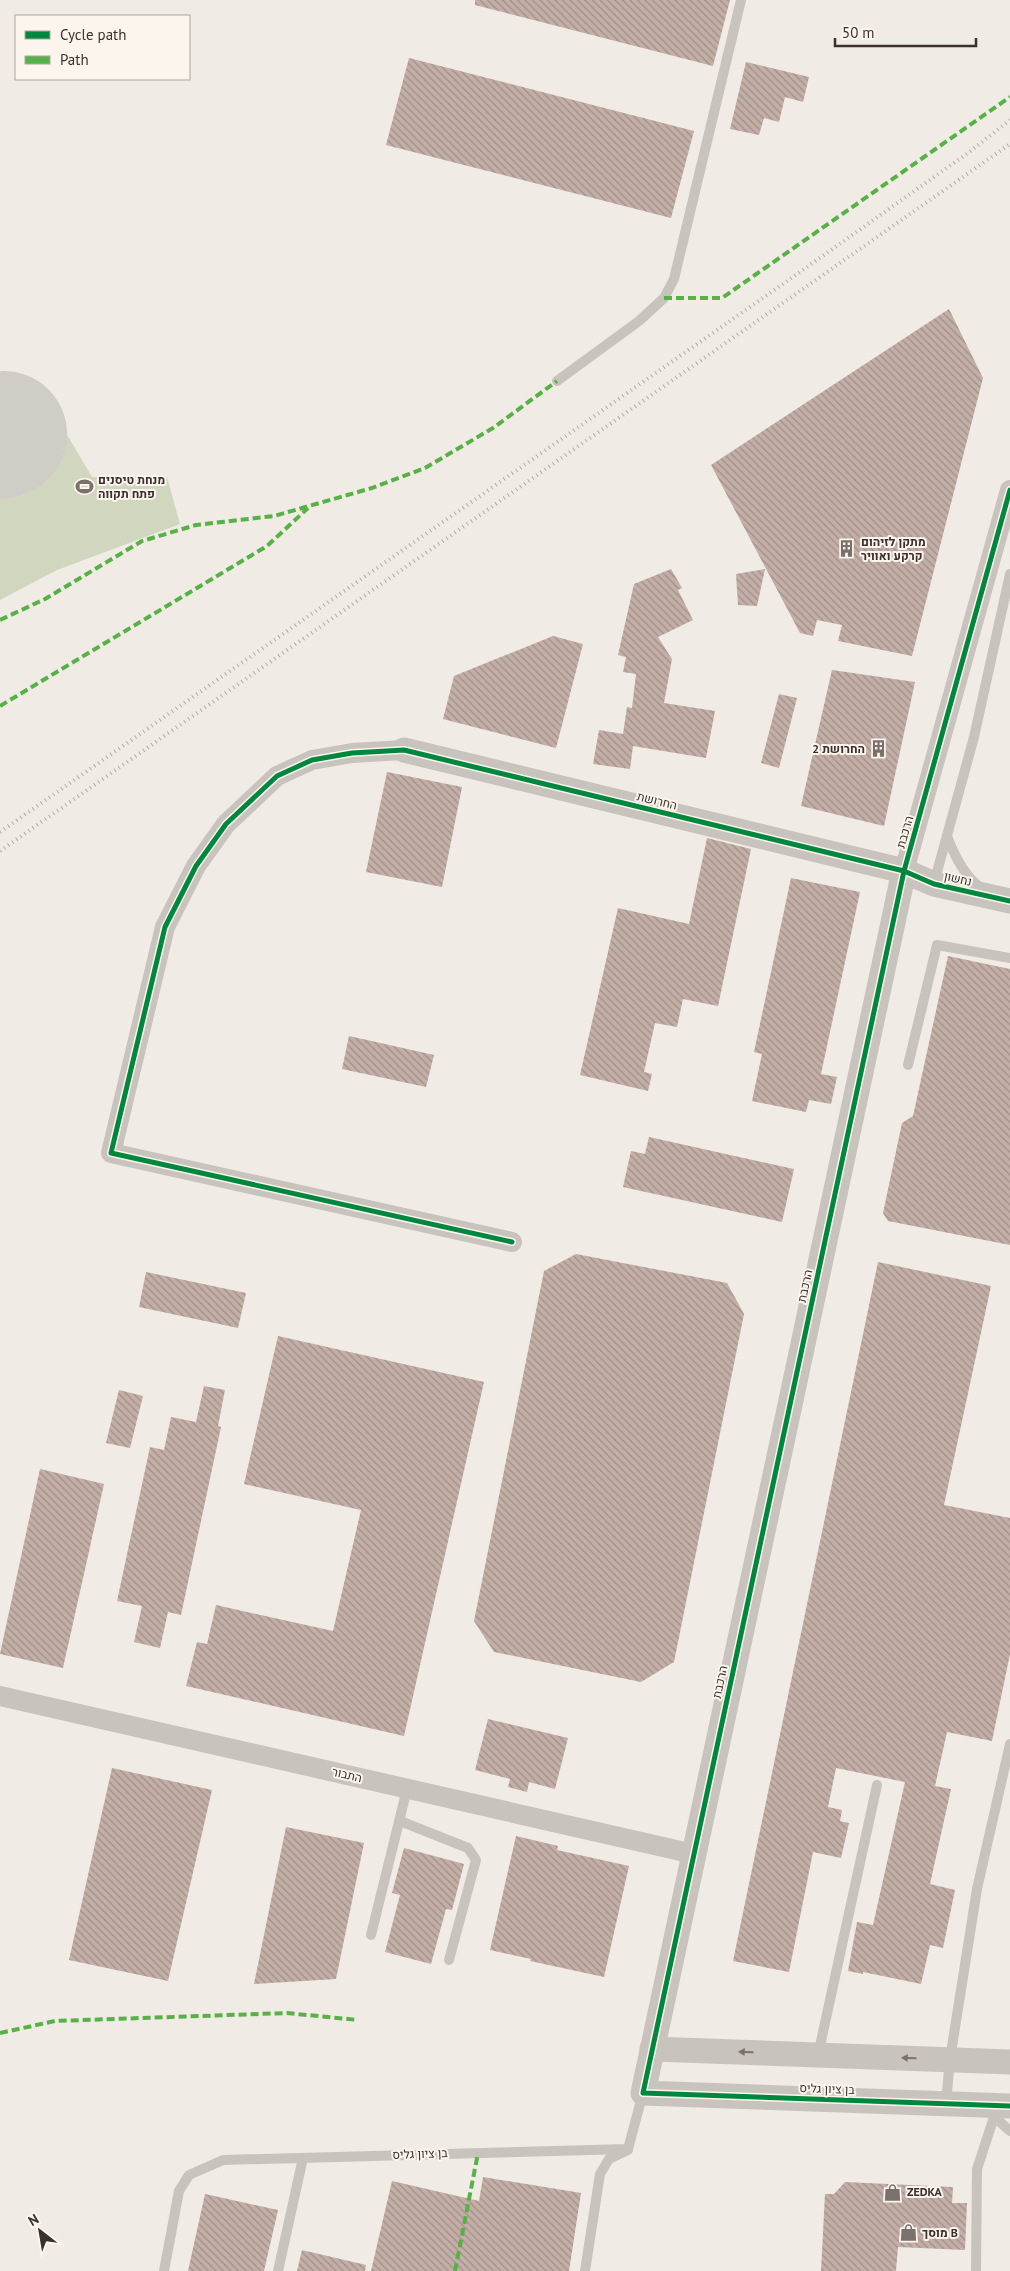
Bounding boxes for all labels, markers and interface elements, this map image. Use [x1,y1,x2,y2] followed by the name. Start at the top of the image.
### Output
[15,15,190,80] legend
[835,15,976,47] scale bar
[842,23,875,42] text: 50 m
[60,25,126,44] text: Cycle path
[60,50,89,69] text: Path
[98,472,165,501] place label: מנחת טיסנים פתח תקווה
[74,477,94,497] sports icon: מנחת טיסנים פתח תקווה
[861,534,926,563] place label: מתקן לזיהום קרקע ואוויר
[837,539,857,559] building icon: מתקן לזיהום קרקע ואוויר
[869,739,889,759] building icon: החרושת 2
[812,741,865,756] place label: החרושת 2
[636,788,679,813] street label: החרושת
[893,814,916,850] street label: הרכבת
[943,868,974,889] street label: נחשון
[794,1268,815,1304] street label: הרכבת
[709,1664,730,1700] street label: הרכבת
[331,1764,364,1785] street label: התבור
[738,2048,754,2056] one-way arrow
[901,2054,917,2062] one-way arrow
[799,2080,856,2097] street label: בן ציון גליס
[392,2145,449,2162] street label: בן ציון גליס
[883,2182,903,2202] shop icon: ZEDKA
[907,2184,943,2199] place label: ZEDKA
[15,2206,65,2256] north arrow
[25,2210,42,2230] text: N
[898,2223,918,2243] shop icon: מוסך B
[922,2225,958,2240] place label: מוסך B

